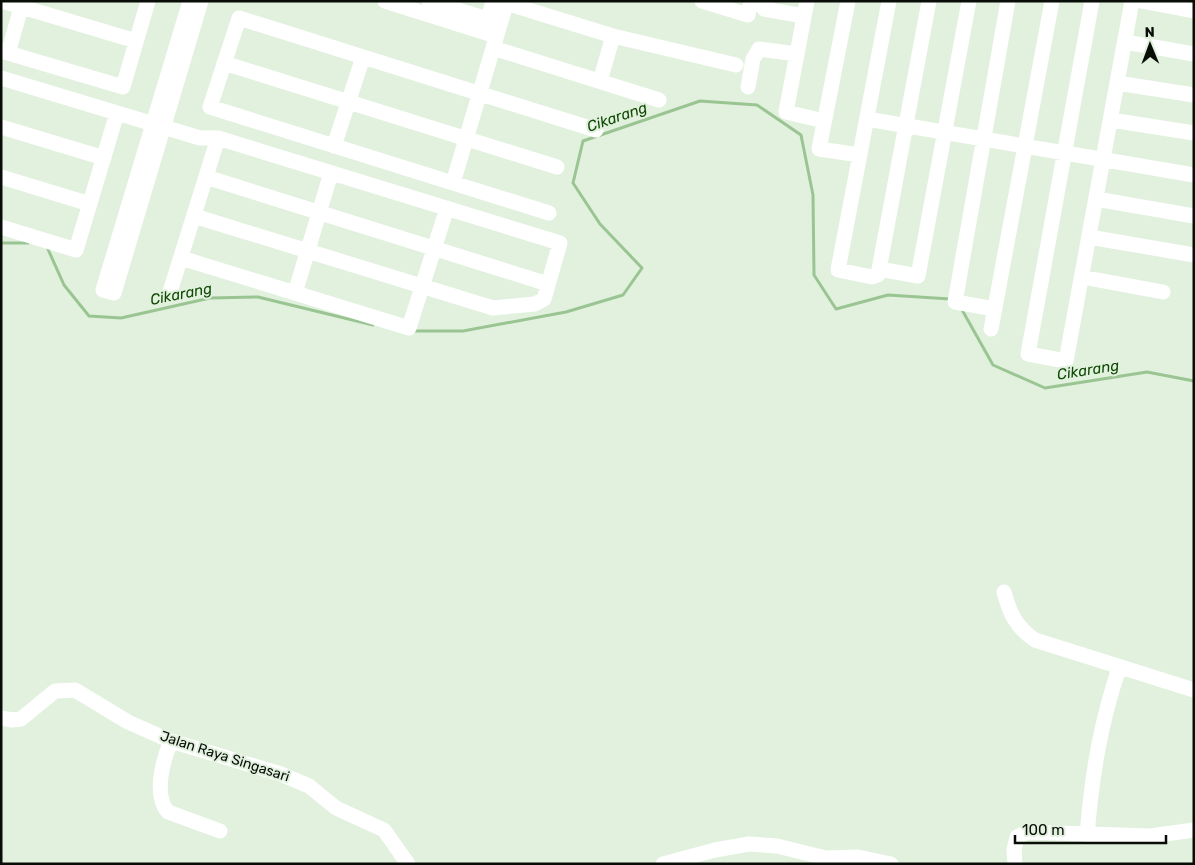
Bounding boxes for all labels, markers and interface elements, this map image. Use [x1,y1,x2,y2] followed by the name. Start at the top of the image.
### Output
[1125,20,1175,70] north arrow
[1145,24,1155,41] text: N
[584,98,650,136] water label: Cikarang
[148,279,214,309] water label: Cikarang
[1056,356,1120,384] water label: Cikarang
[158,728,292,785] street label: Jalan Raya Singasari
[1015,812,1166,844] scale bar
[1022,821,1064,839] text: 100 m

